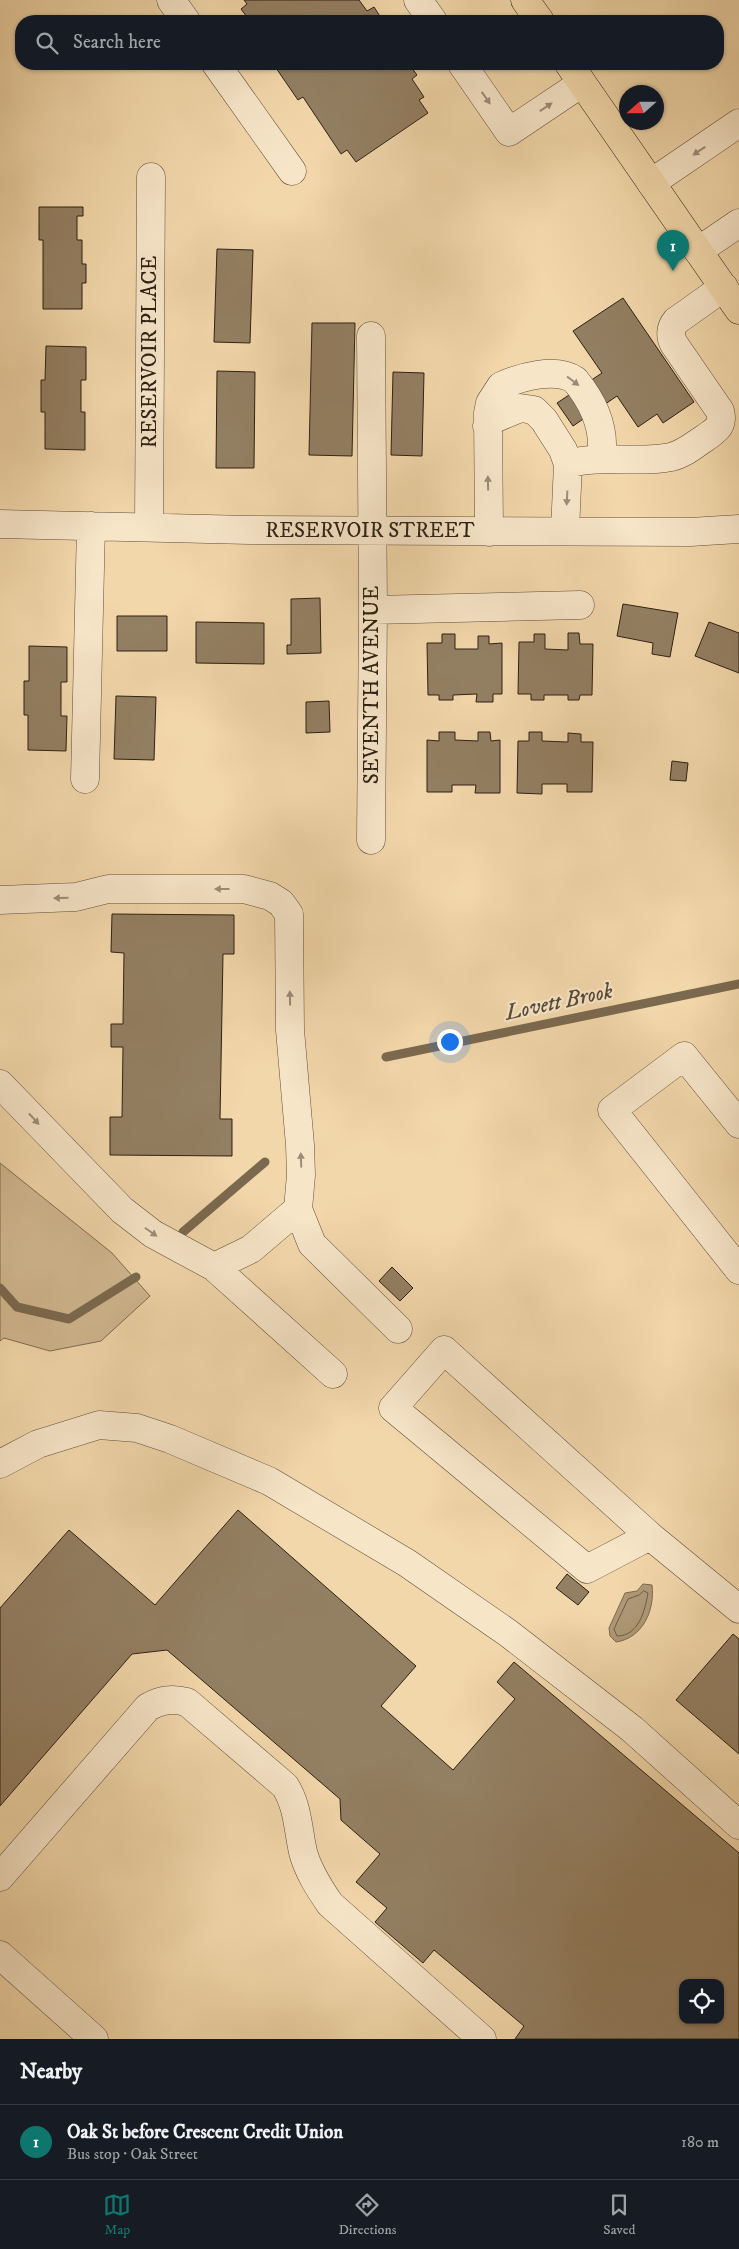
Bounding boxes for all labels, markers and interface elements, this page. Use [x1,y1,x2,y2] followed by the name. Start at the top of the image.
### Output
[15,15,724,70] search box
[33,29,61,57] icon: search
[73,31,161,54] text: Search here
[619,85,664,130] north arrow
[481,91,491,105] one-way arrow
[539,102,553,112] one-way arrow
[692,146,706,156] one-way arrow
[657,230,689,271] pin: 1
[137,256,163,448] street label: RESERVOIR PLACE
[566,376,580,386] one-way arrow
[484,475,492,491] one-way arrow
[563,490,571,506] one-way arrow
[265,518,475,544] street label: RESERVOIR STREET
[359,586,385,784] street label: SEVENTH AVENUE
[214,885,230,893] one-way arrow
[53,894,69,902] one-way arrow
[501,977,616,1027] water label: Lovett Brook
[286,990,294,1006] one-way arrow
[437,1029,463,1055] your location
[28,1113,40,1125] one-way arrow
[296,1152,304,1168] one-way arrow
[144,1227,158,1237] one-way arrow
[679,1979,724,2024] map controls
[679,1979,724,2024] button: locate
[20,2059,82,2085] text: Nearby
[67,2121,343,2144] text: Oak St before Crescent Credit Union
[33,2132,39,2152] text: 1
[681,2132,719,2152] text: 180 m
[67,2144,198,2164] text: Bus stop · Oak Street
[103,2191,131,2239] tab: Map
[338,2191,396,2239] tab: Directions
[603,2191,636,2239] tab: Saved

